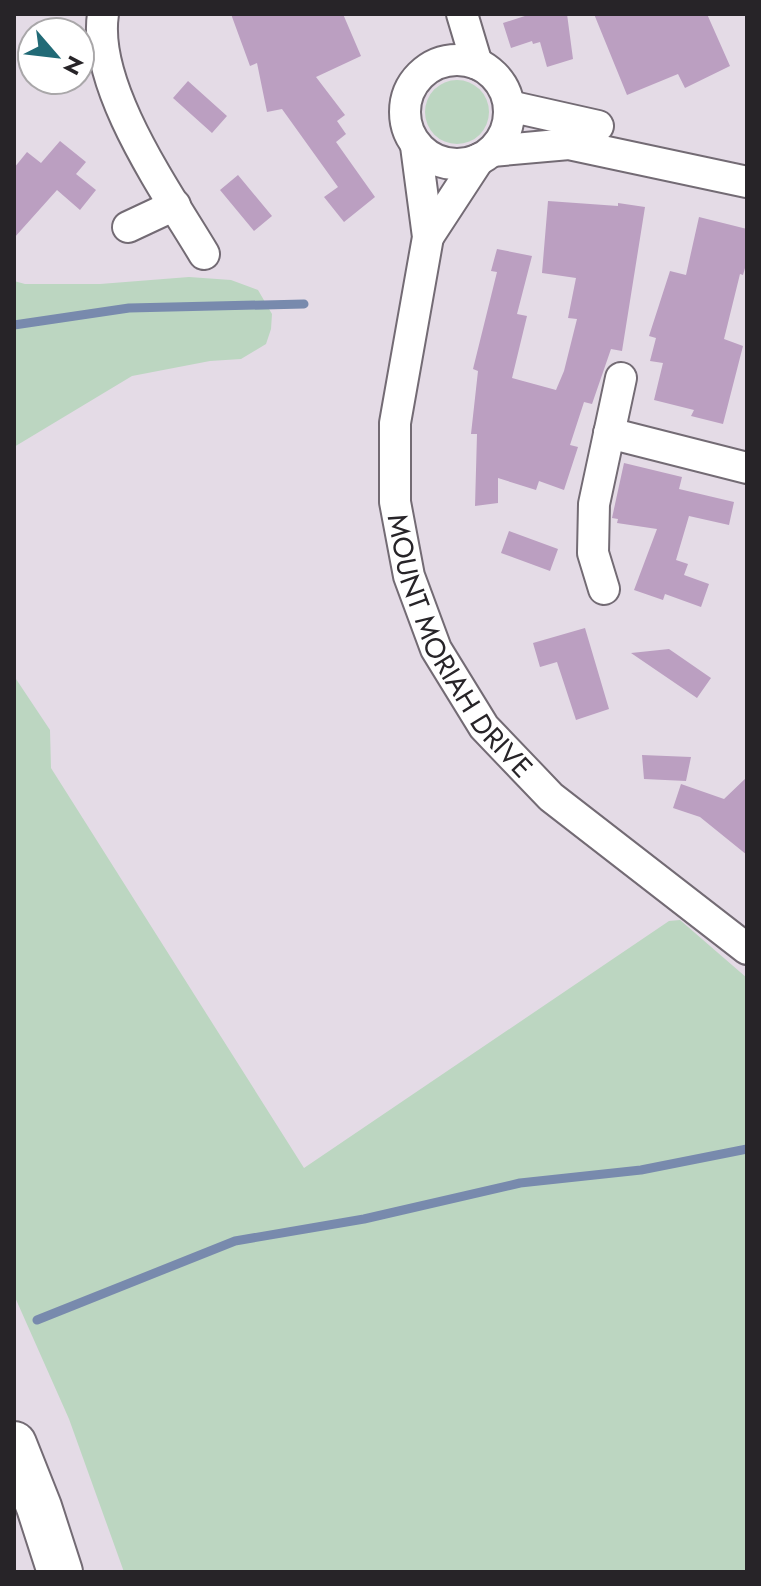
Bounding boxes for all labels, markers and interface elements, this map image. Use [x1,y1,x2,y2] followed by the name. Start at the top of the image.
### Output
[16,16,96,96] north arrow
[55,50,92,81] text: N
[377,511,542,787] street label: MOUNT MORIAH DRIVE

